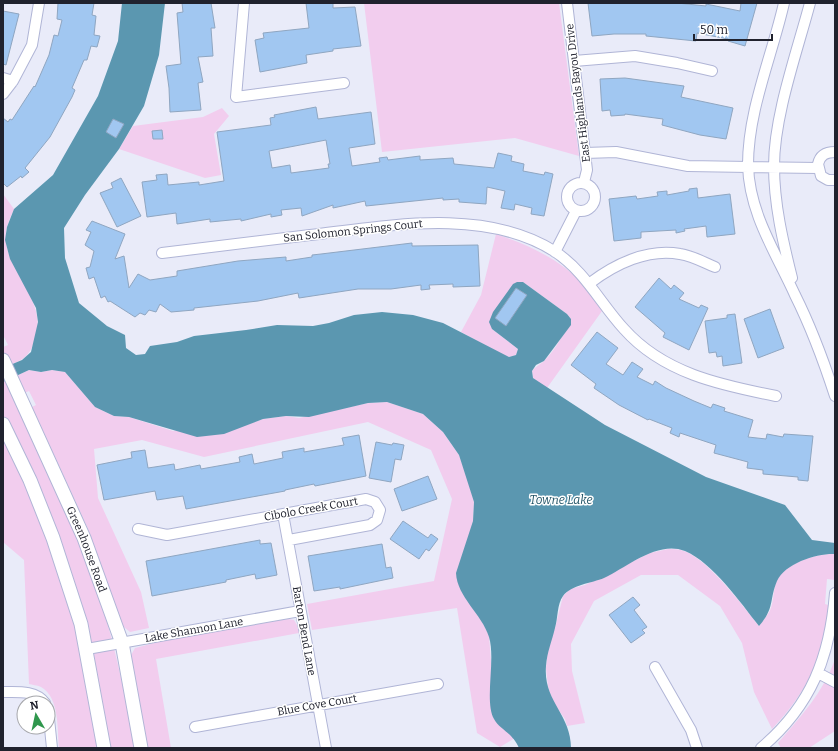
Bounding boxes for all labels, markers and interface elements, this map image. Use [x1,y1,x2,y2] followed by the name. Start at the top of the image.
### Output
[694,16,772,42] scale bar
[563,23,593,163] street label: East Highlands Bayou Drive
[700,23,729,37] text: 50 m
[283,217,423,245] street label: San Solomon Springs Court
[530,493,592,507] water label: Towne Lake
[263,494,359,524] street label: Cibolo Creek Court
[64,504,110,594] street label: Greenhouse Road
[290,585,318,677] street label: Barton Bend Lane
[144,615,244,645] street label: Lake Shannon Lane
[276,692,358,718] street label: Blue Cove Court
[16,695,56,735] north arrow
[29,698,40,713] text: N

